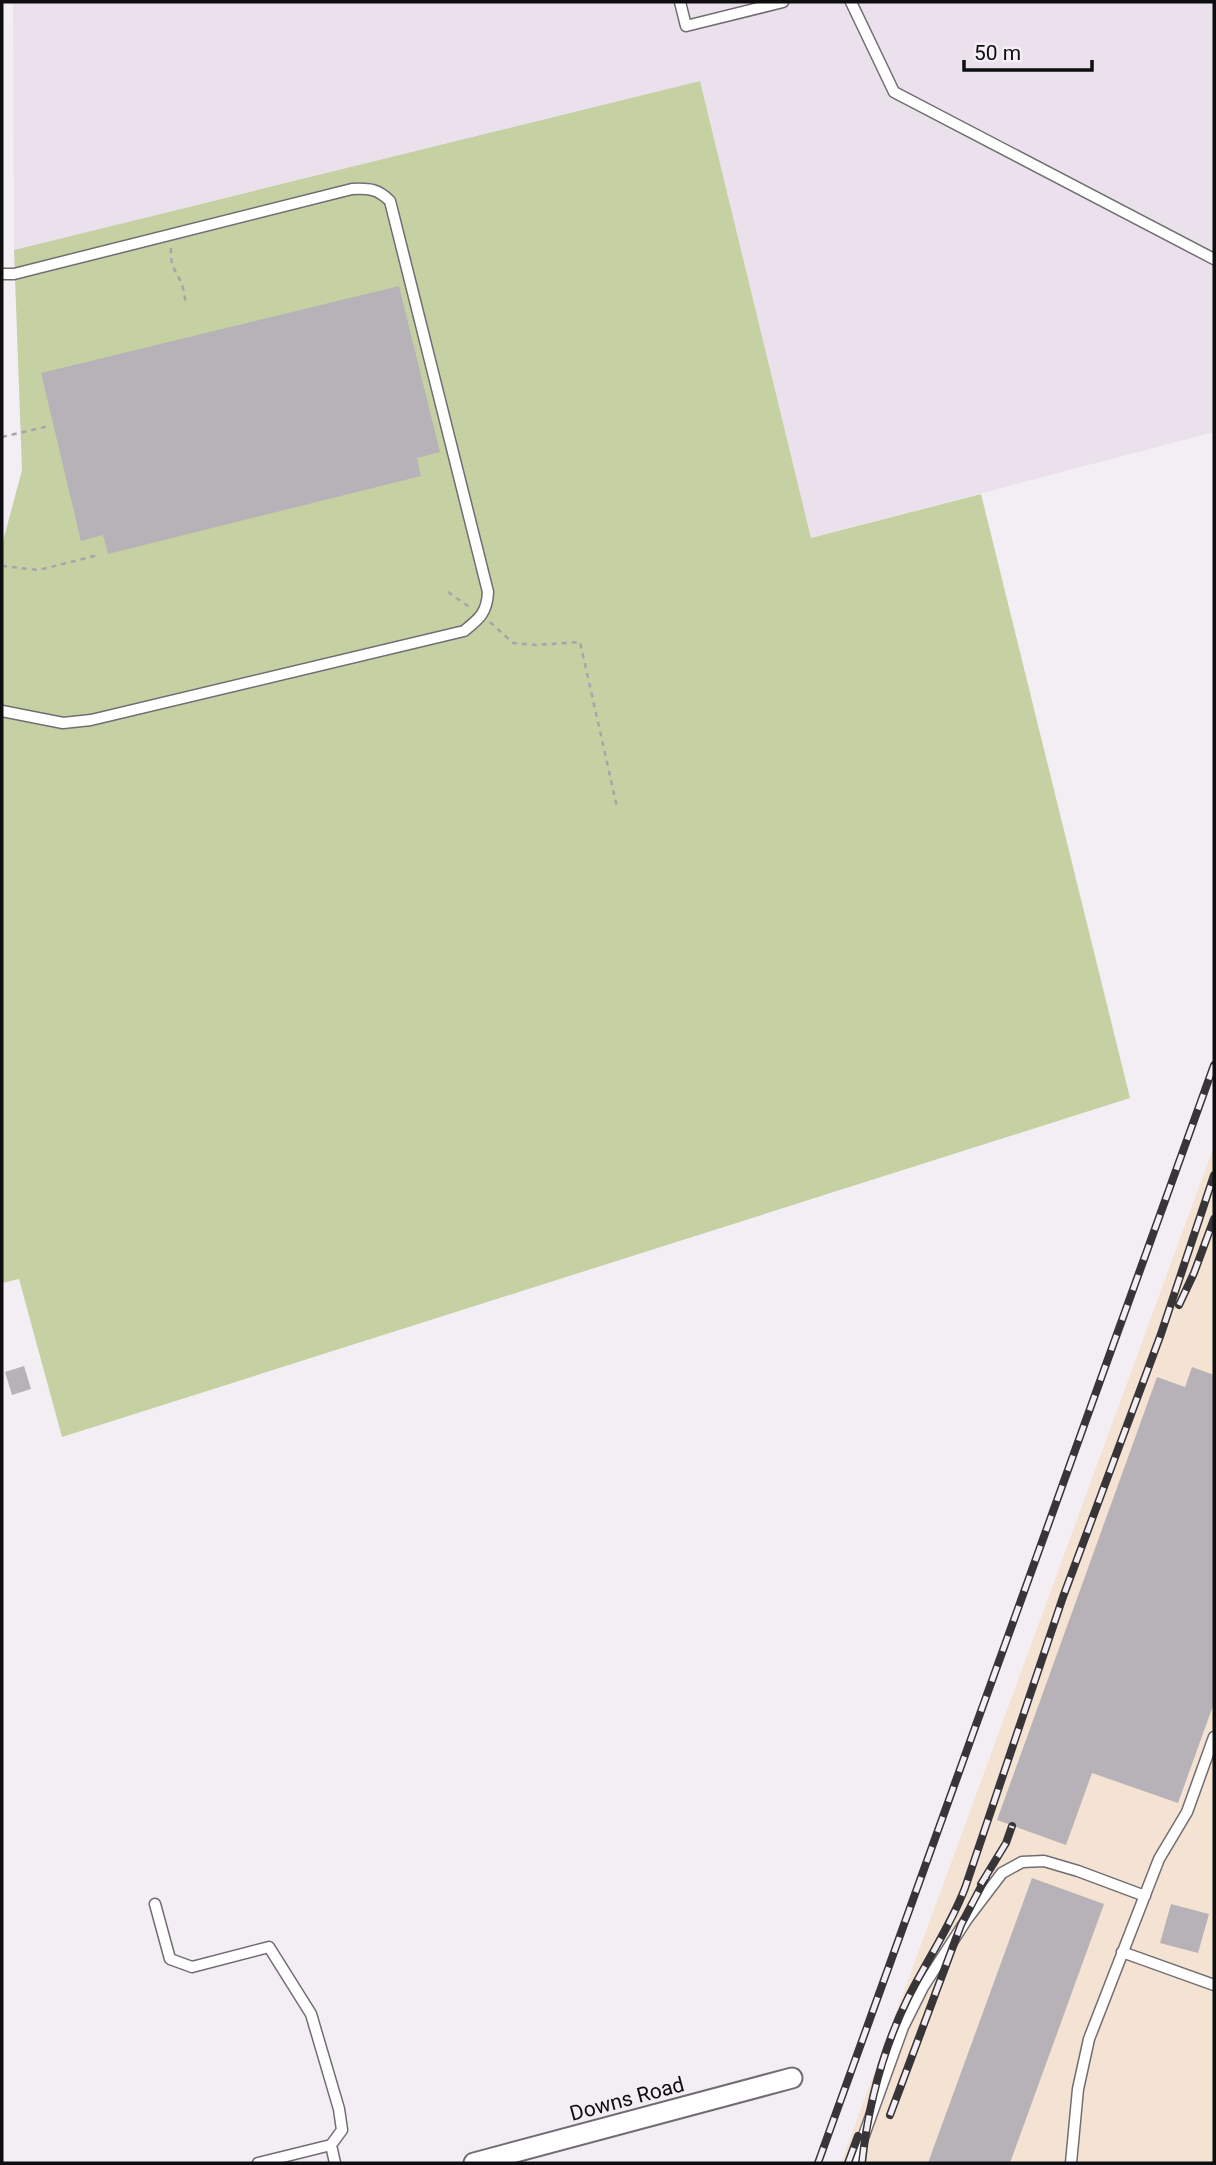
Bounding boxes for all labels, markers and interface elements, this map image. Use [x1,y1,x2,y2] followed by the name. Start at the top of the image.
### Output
[964,28,1092,72] scale bar
[974,41,1021,65] text: 50 m
[567,2072,687,2126] street label: Downs Road

